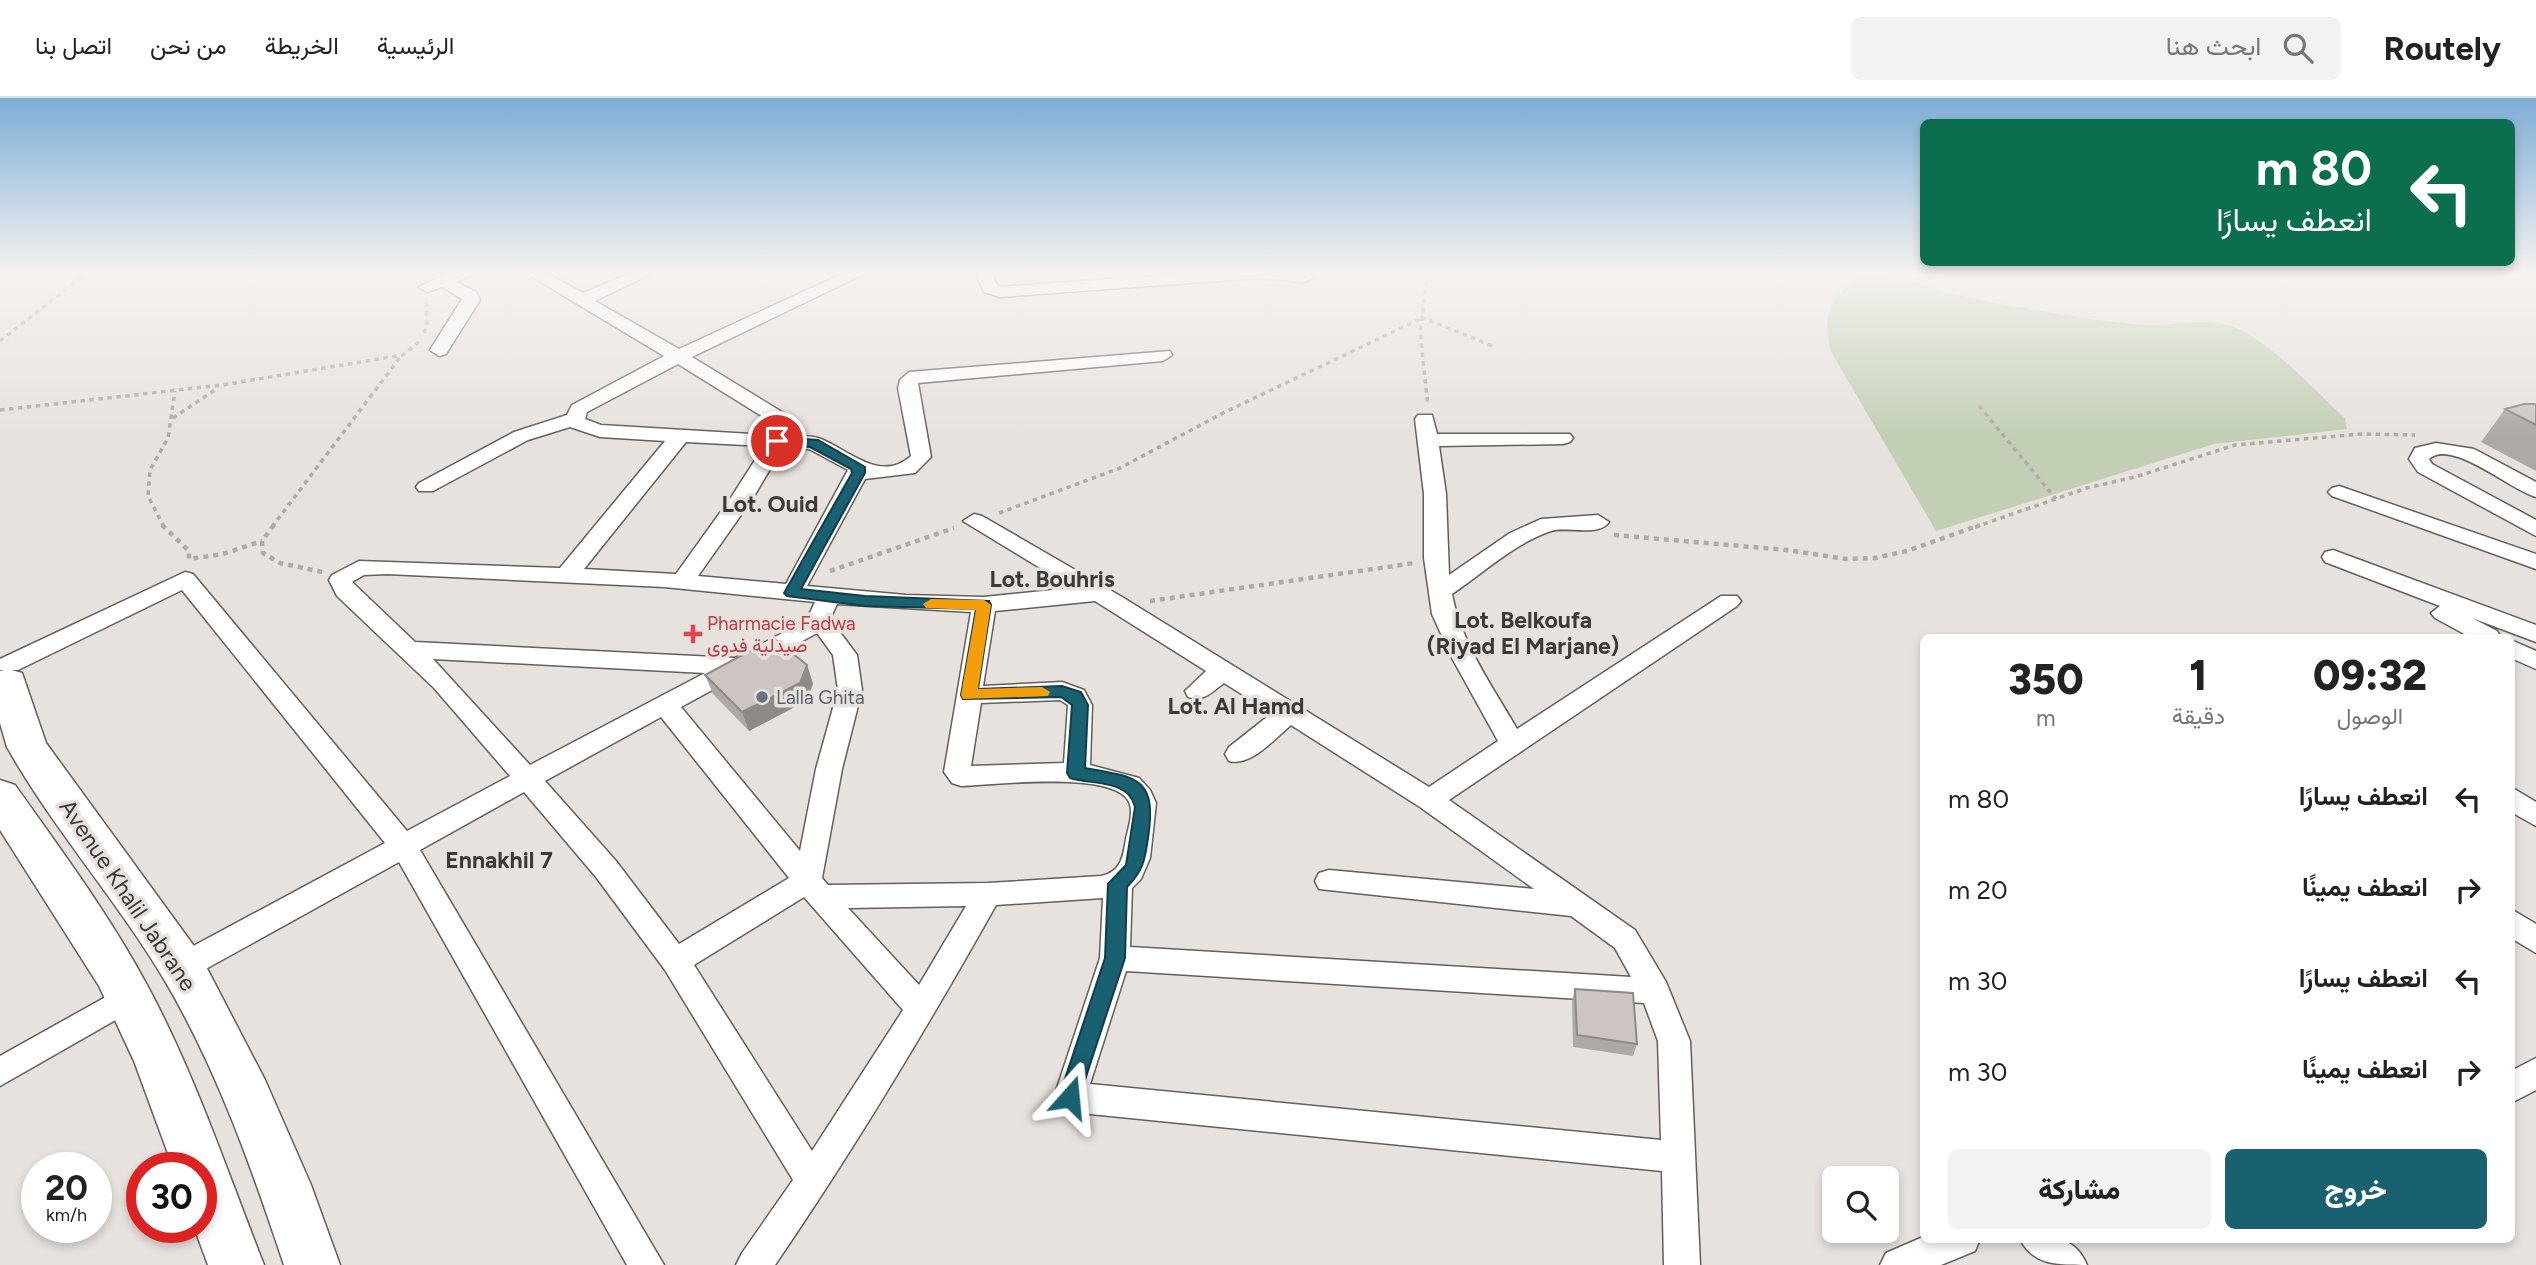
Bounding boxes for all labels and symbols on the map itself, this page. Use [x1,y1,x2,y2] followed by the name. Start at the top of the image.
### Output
[747,411,807,471] pin
[721,490,819,518] district label: Lot. Ouid
[989,565,1115,593] district label: Lot. Bouhris
[1427,606,1619,660] district label: Lot. Belkoufa (Riyad El Marjane)
[707,612,856,657] place label: Pharmacie Fadwa صيدلية فدوى
[685,626,701,642] marker: Pharmacie Fadwa صيدلية فدوى
[776,686,865,709] place label: Lalla Ghita
[754,689,770,705] marker: Lalla Ghita
[1168,692,1304,720] district label: Lot. Al Hamd
[53,794,203,996] street label: Avenue Khalil Jabrane
[445,846,553,874] district label: Ennakhil 7
[1033,1060,1107,1134] position arrow
[126,1152,217,1243] speed limit sign: 30

